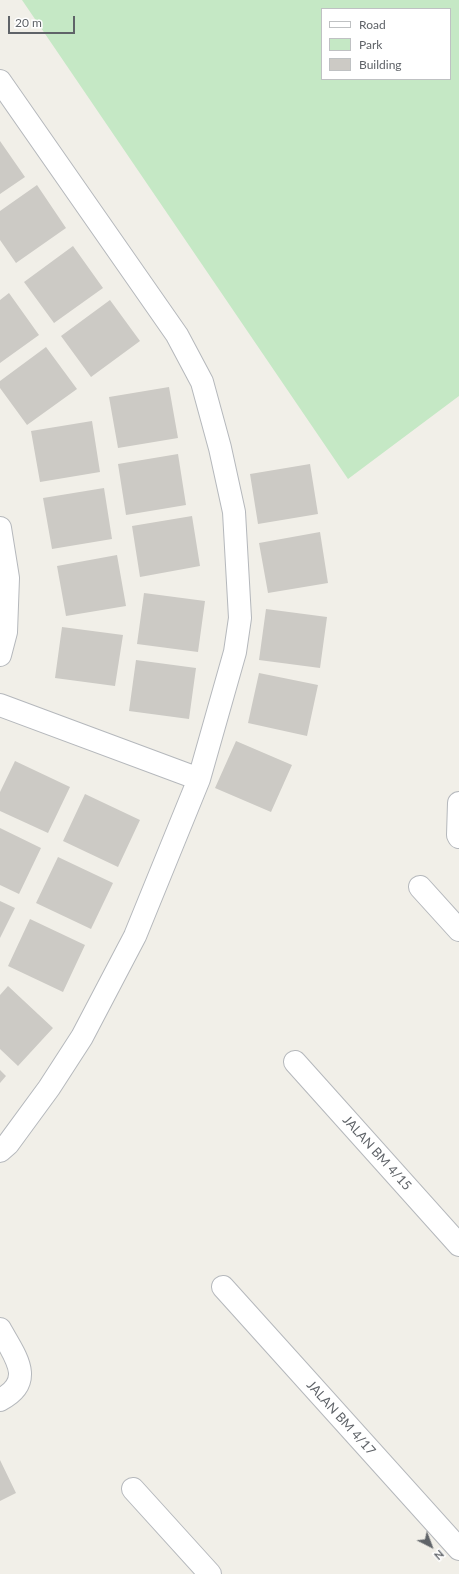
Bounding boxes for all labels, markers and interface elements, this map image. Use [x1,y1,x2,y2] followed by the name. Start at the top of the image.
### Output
[10,8,77,34] scale bar
[321,8,451,80] legend
[15,15,42,30] text: 20 m
[359,17,386,32] text: Road
[359,37,382,52] text: Park
[359,57,402,72] text: Building
[339,1112,415,1194] street label: JALAN BM 4/15
[303,1377,379,1459] street label: JALAN BM 4/17
[411,1526,451,1566] north arrow
[432,1548,447,1563] text: N

